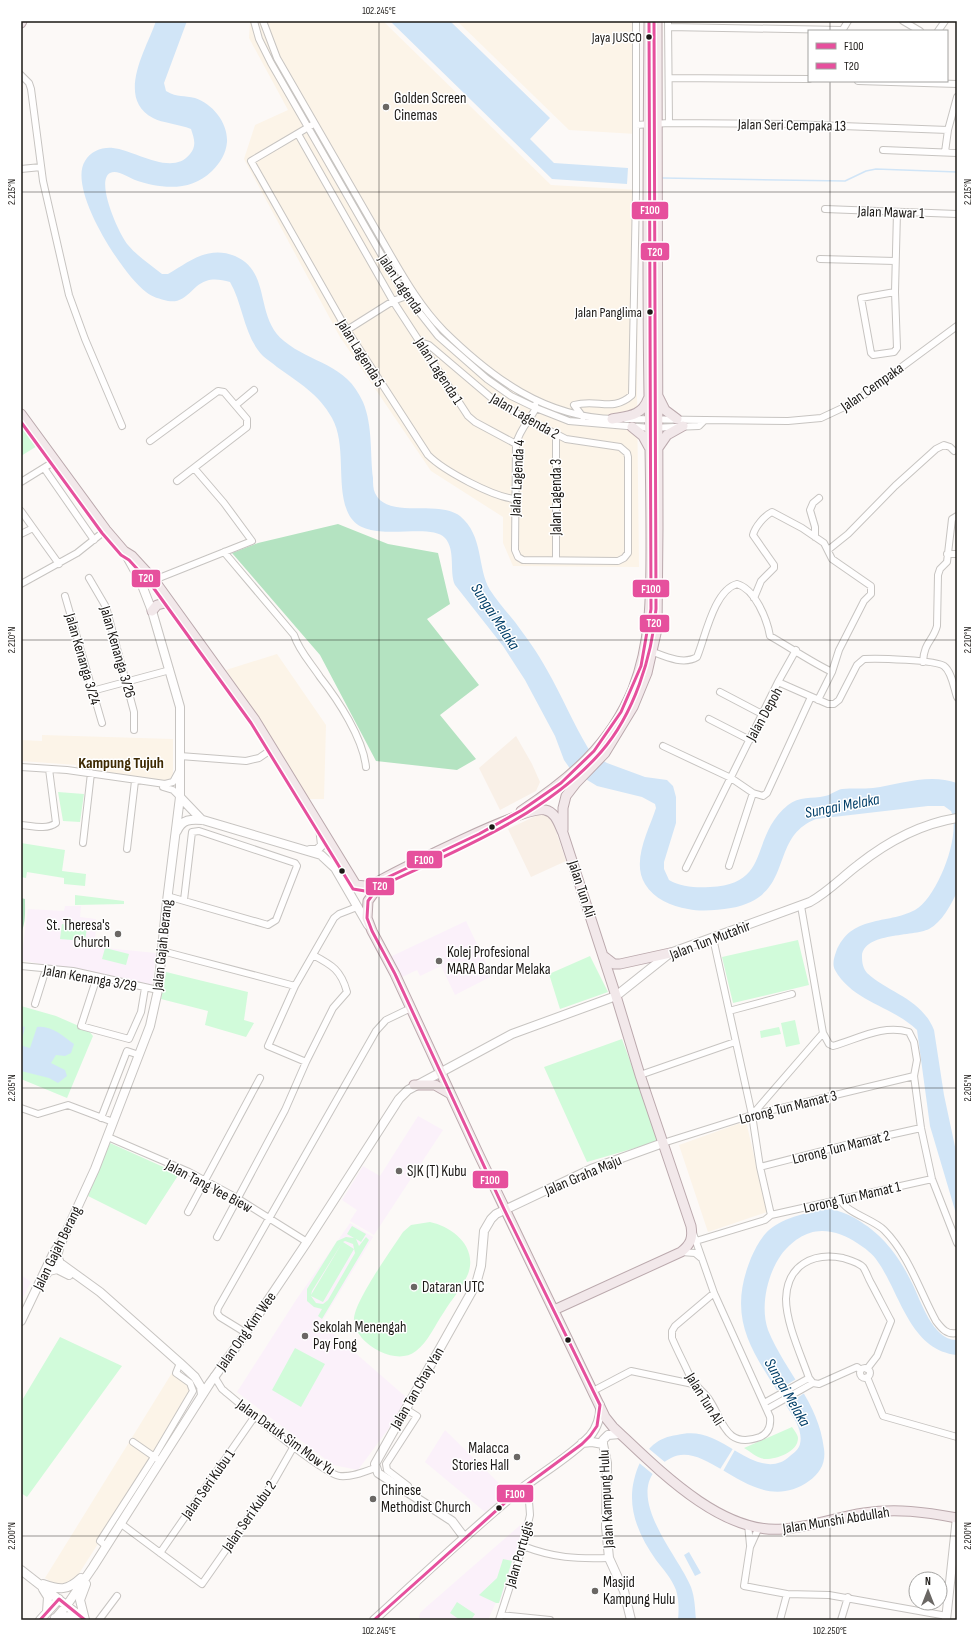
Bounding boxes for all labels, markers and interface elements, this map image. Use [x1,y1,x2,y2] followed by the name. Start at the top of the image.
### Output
[362,5,396,17] text: 102.245°E
[591,29,642,46] place label: Jaya JUSCO
[808,30,948,82] legend
[644,32,654,42] marker: Jaya JUSCO
[844,39,864,54] text: F100
[844,59,859,74] text: T20
[394,89,466,125] place label: Golden Screen Cinemas
[381,102,391,112] marker: Golden Screen Cinemas
[737,115,846,136] street label: Jalan Seri Cempaka 13
[6,179,18,205] text: 2.215°N
[962,179,974,205] text: 2.215°N
[631,201,669,220] line badge: F100
[856,202,925,223] street label: Jalan Mawar 1
[640,204,660,217] text: F100
[640,242,670,261] line badge: T20
[648,246,662,259] text: T20
[373,250,428,318] street label: Jalan Lagenda
[574,304,642,321] place label: Jalan Panglima
[645,307,655,317] marker: Jalan Panglima
[332,315,389,391] street label: Jalan Lagenda 5
[409,334,468,409] street label: Jalan Lagenda 1
[836,359,908,417] street label: Jalan Cempaka
[486,389,563,444] street label: Jalan Lagenda 2
[506,439,529,518] street label: Jalan Lagenda 4
[547,459,566,536] street label: Jalan Lagenda 3
[131,569,161,588] line badge: T20
[139,572,153,585] text: T20
[632,579,670,598] line badge: F100
[466,580,524,654] water label: Sungai Melaka
[641,583,661,596] text: F100
[95,603,140,700] street label: Jalan Kenanga 3/26
[60,610,105,707] street label: Jalan Kenanga 3/24
[639,614,670,633] line badge: T20
[647,617,661,630] text: T20
[6,627,18,653] text: 2.210°N
[962,627,974,653] text: 2.210°N
[741,684,787,745] street label: Jalan Depoh
[78,754,164,773] district label: Kampung Tujuh
[803,790,882,823] water label: Sungai Melaka
[487,822,497,832] unlabelled marker
[406,850,443,869] line badge: F100
[414,854,434,867] text: F100
[563,857,600,920] street label: Jalan Tun Ali
[337,866,347,876] unlabelled marker
[365,877,395,896] line badge: T20
[373,880,387,893] text: T20
[148,898,177,993] street label: Jalan Gajah Berang
[46,916,110,952] place label: St. Theresa's Church
[666,916,754,965] street label: Jalan Tun Mutahir
[113,929,123,939] marker: St. Theresa's Church
[447,943,551,979] place label: Kolej Profesional MARA Bandar Melaka
[434,956,444,966] marker: Kolej Profesional MARA Bandar Melaka
[41,961,138,996] street label: Jalan Kenanga 3/29
[6,1074,18,1102] text: 2.205°N
[962,1074,974,1102] text: 2.205°N
[737,1086,839,1129] street label: Lorong Tun Mamat 3
[790,1126,892,1169] street label: Lorong Tun Mamat 2
[541,1151,625,1201] street label: Jalan Graha Maju
[161,1155,256,1218] street label: Jalan Tang Yee Biew
[407,1162,467,1181] place label: SJK (T) Kubu
[394,1166,404,1176] marker: SJK (T) Kubu
[472,1170,509,1189] line badge: F100
[480,1174,500,1187] text: F100
[802,1177,903,1218] street label: Lorong Tun Mamat 1
[28,1203,86,1294] street label: Jalan Gajah Berang
[422,1278,485,1297] place label: Dataran UTC
[409,1282,419,1292] marker: Dataran UTC
[212,1288,280,1375] street label: Jalan Ong Kim Wee
[313,1318,406,1354] place label: Sekolah Menengah Pay Fong
[300,1331,310,1341] marker: Sekolah Menengah Pay Fong
[563,1335,573,1345] unlabelled marker
[386,1344,448,1433] street label: Jalan Tan Chay Yan
[760,1355,814,1431] water label: Sungai Melaka
[680,1368,728,1429] street label: Jalan Tun Ali
[232,1395,339,1480] street label: Jalan Datuk Sim Mow Yu
[452,1439,509,1475] place label: Malacca Stories Hall
[177,1445,240,1524] street label: Jalan Seri Kubu 1
[594,1449,619,1550] street label: Jalan Kampung Hulu
[512,1452,522,1462] marker: Malacca Stories Hall
[218,1477,281,1556] street label: Jalan Seri Kubu 2
[381,1481,471,1517] place label: Chinese Methodist Church
[496,1484,534,1503] line badge: F100
[505,1488,525,1501] text: F100
[368,1494,378,1504] marker: Chinese Methodist Church
[494,1503,504,1513] unlabelled marker
[780,1503,891,1538] street label: Jalan Munshi Abdullah
[501,1519,538,1591] street label: Jalan Portugis
[6,1522,18,1550] text: 2.200°N
[962,1522,974,1550] text: 2.200°N
[908,1571,948,1611] north arrow
[603,1573,675,1609] place label: Masjid Kampung Hulu
[925,1575,931,1588] text: N
[590,1586,600,1596] marker: Masjid Kampung Hulu
[362,1625,396,1637] text: 102.245°E
[813,1625,847,1637] text: 102.250°E

